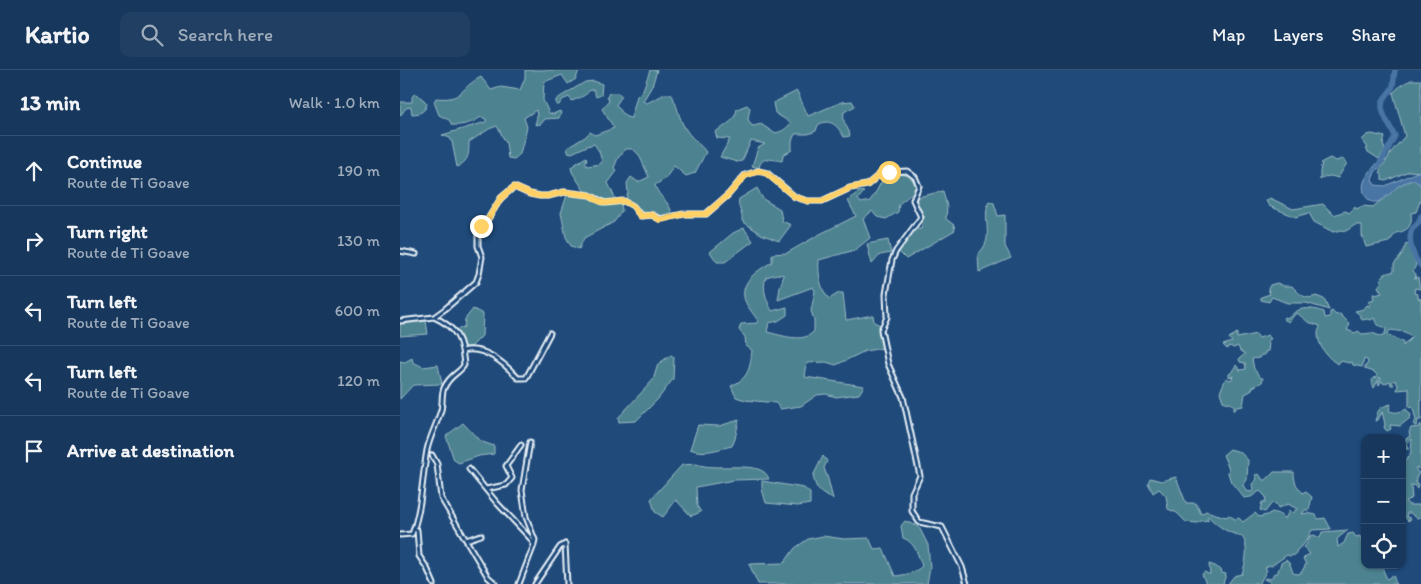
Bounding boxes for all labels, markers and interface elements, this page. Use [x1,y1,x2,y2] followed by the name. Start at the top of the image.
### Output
[120,12,470,57] search box
[25,20,90,49] text: Kartio
[138,21,166,49] icon: search
[178,23,273,46] text: Search here
[1212,24,1245,46] text: Map
[1273,24,1323,46] text: Layers
[1351,24,1396,46] text: Share
[20,90,80,115] text: 13 min
[289,93,380,112] text: Walk · 1.0 km
[67,150,142,173] text: Continue
[20,157,48,185] icon: ahead
[337,161,380,180] text: 190 m
[878,161,901,184] route start
[67,173,190,192] text: Route de Ti Goave
[470,215,493,238] route end
[67,220,148,243] text: Turn right
[20,227,48,255] icon: right
[337,231,380,250] text: 130 m
[67,243,190,262] text: Route de Ti Goave
[67,290,137,313] text: Turn left
[20,297,48,325] icon: left
[335,301,380,320] text: 600 m
[67,313,190,332] text: Route de Ti Goave
[67,360,137,383] text: Turn left
[20,367,48,395] icon: left
[337,371,380,390] text: 120 m
[67,383,190,402] text: Route de Ti Goave
[1361,434,1406,569] map controls
[1361,434,1406,479] button: +
[20,437,48,465] icon: arrive
[67,439,234,462] text: Arrive at destination
[1361,479,1406,524] button: −
[1361,524,1406,569] button: locate

